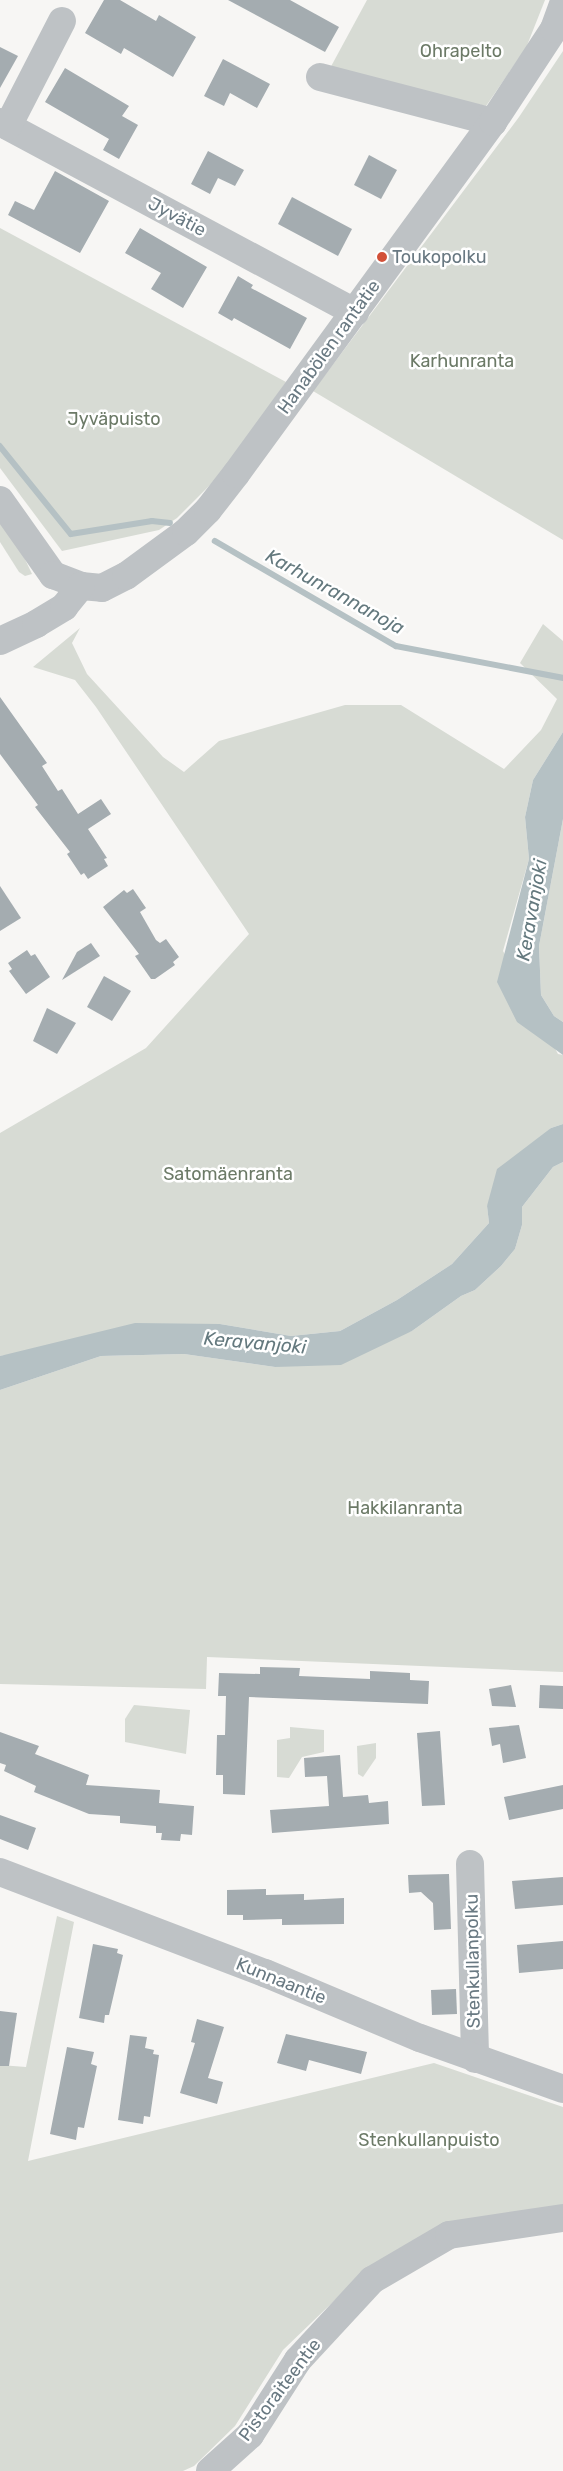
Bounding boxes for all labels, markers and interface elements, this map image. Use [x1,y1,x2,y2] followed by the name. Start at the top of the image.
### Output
[420,40,502,62] park label: Ohrapelto
[144,193,210,241] street label: Jyvätie
[392,246,487,268] place label: Toukopolku
[376,251,388,263] marker: Toukopolku
[273,276,385,418] street label: Hanabölen rantatie
[410,350,514,372] park label: Karhunranta
[67,408,161,430] park label: Jyväpuisto
[262,544,408,640] water label: Karhunrannanoja
[512,857,552,963] water label: Keravanjoki
[163,1163,293,1185] park label: Satomäenranta
[203,1327,307,1359] water label: Keravanjoki
[347,1497,463,1519] park label: Hakkilanranta
[461,1894,485,2028] street label: Stenkullanpolku
[233,1953,329,2009] street label: Kunnaantie
[358,2129,500,2151] park label: Stenkullanpuisto
[234,2334,326,2446] street label: Pistoraiteentie

